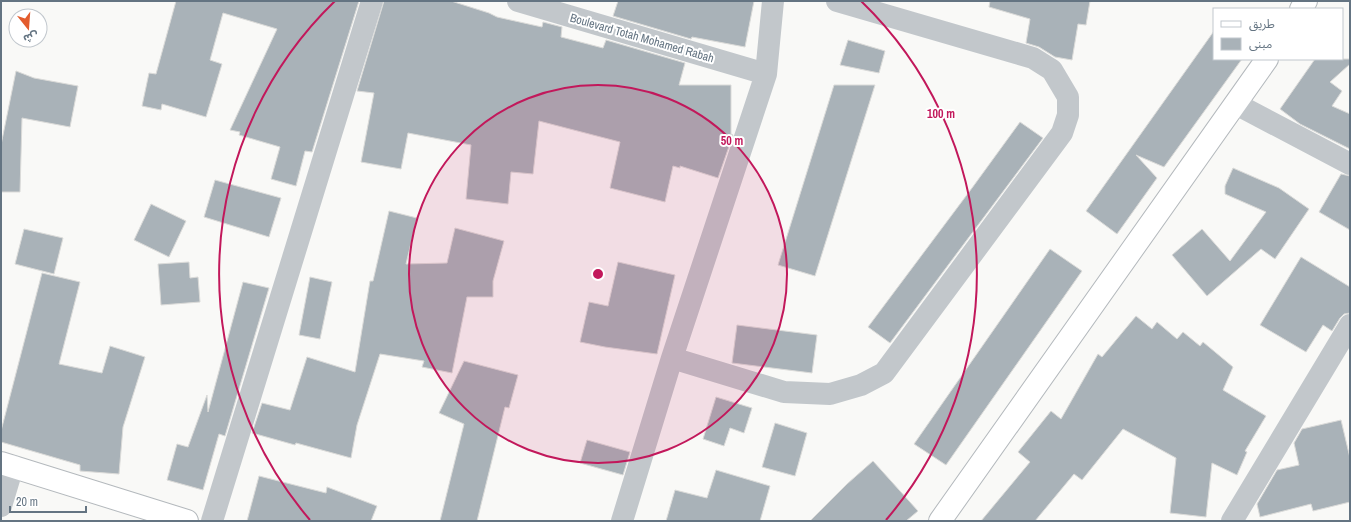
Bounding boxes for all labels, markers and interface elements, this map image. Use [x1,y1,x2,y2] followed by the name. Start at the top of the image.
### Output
[8,8,48,48] north arrow
[1213,8,1343,60] legend
[568,10,716,66] street label: Boulevard Totah Mohamed Rabah
[1249,16,1275,32] text: طريق
[22,29,40,46] text: ش
[1249,36,1272,52] text: مبنى
[927,106,955,122] text: 100 m
[721,133,743,149] text: 50 m
[591,267,605,281] centre of rings
[10,488,86,514] scale bar
[16,494,38,510] text: 20 m

